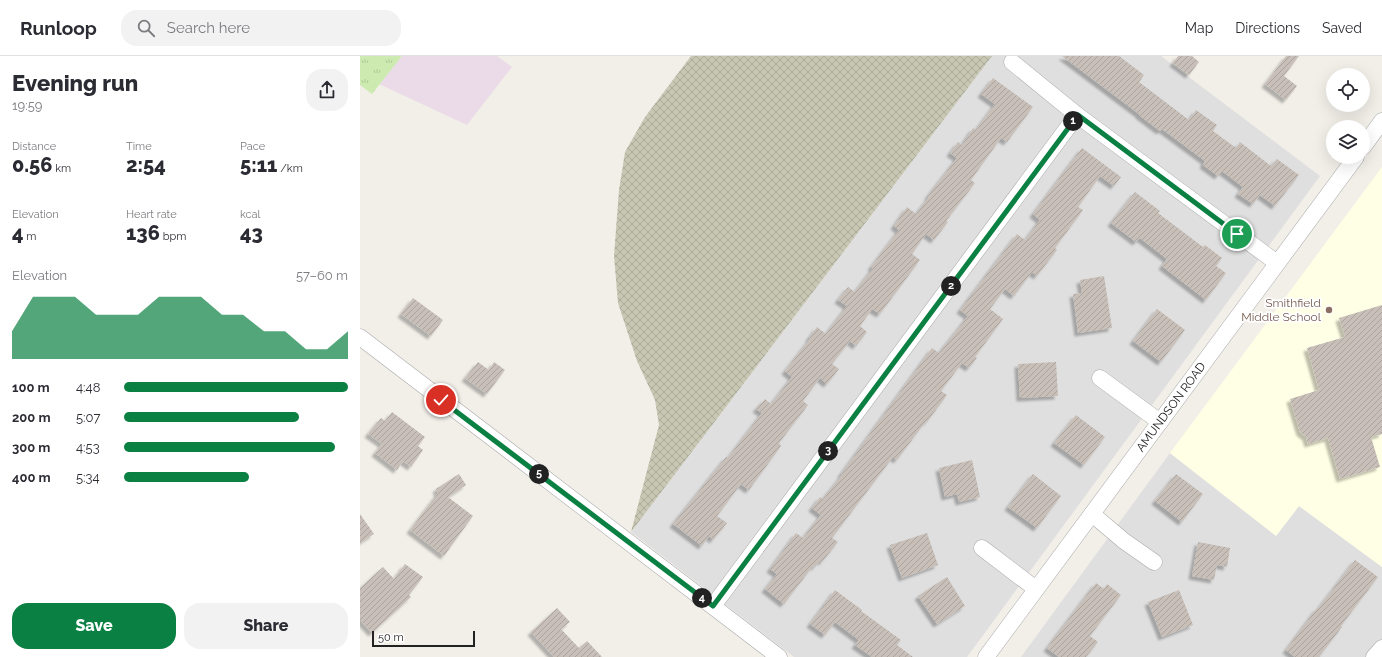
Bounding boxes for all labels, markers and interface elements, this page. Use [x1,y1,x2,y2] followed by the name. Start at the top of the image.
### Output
[121,10,401,46] search box
[20,17,97,39] text: Runloop
[135,17,157,39] icon: search
[167,19,250,37] text: Search here
[1185,20,1213,36] text: Map
[1235,20,1300,36] text: Directions
[1322,20,1362,36] text: Saved
[1326,68,1370,164] map controls
[1326,68,1370,112] button: locate
[306,69,348,111] button: share
[12,70,138,96] text: Evening run
[12,98,42,113] text: 19:59
[1063,111,1083,131] pin: 1
[1070,114,1076,127] text: 1
[1326,120,1370,164] button: layers
[12,140,56,153] text: Distance
[126,140,152,153] text: Time
[240,140,265,153] text: Pace
[12,153,52,177] text: 0.56
[126,153,166,177] text: 2:54
[240,153,277,177] text: 5:11
[52,162,71,175] text: km
[277,162,303,175] text: /km
[12,208,59,221] text: Elevation
[126,208,177,221] text: Heart rate
[240,208,261,221] text: kcal
[1220,217,1254,251] pin
[12,221,24,245] text: 4
[126,221,160,245] text: 136
[240,221,263,245] text: 43
[1226,223,1248,245] icon: arrive
[24,230,36,243] text: m
[160,230,186,243] text: bpm
[12,268,67,283] text: Elevation
[296,268,348,283] text: 57–60 m
[941,276,961,296] pin: 2
[948,279,954,292] text: 2
[1241,296,1322,324] place label: Smithfield Middle School
[1324,305,1334,315] marker: Smithfield Middle School
[1133,359,1209,454] street label: AMUNDSON ROAD
[12,380,50,395] text: 100 m
[76,380,100,395] text: 4:48
[424,383,458,417] pin
[430,389,452,411] icon: check
[12,410,51,425] text: 200 m
[76,410,100,425] text: 5:07
[12,440,50,455] text: 300 m
[76,440,100,455] text: 4:53
[818,441,838,461] pin: 3
[825,444,831,457] text: 3
[529,464,549,484] pin: 5
[536,467,542,480] text: 5
[12,470,51,485] text: 400 m
[76,470,100,485] text: 5:34
[692,588,712,608] pin: 4
[699,591,705,604] text: 4
[12,603,176,649] button: Save
[184,603,348,649] button: Share
[372,629,475,648] scale bar
[378,631,404,644] text: 50 m

